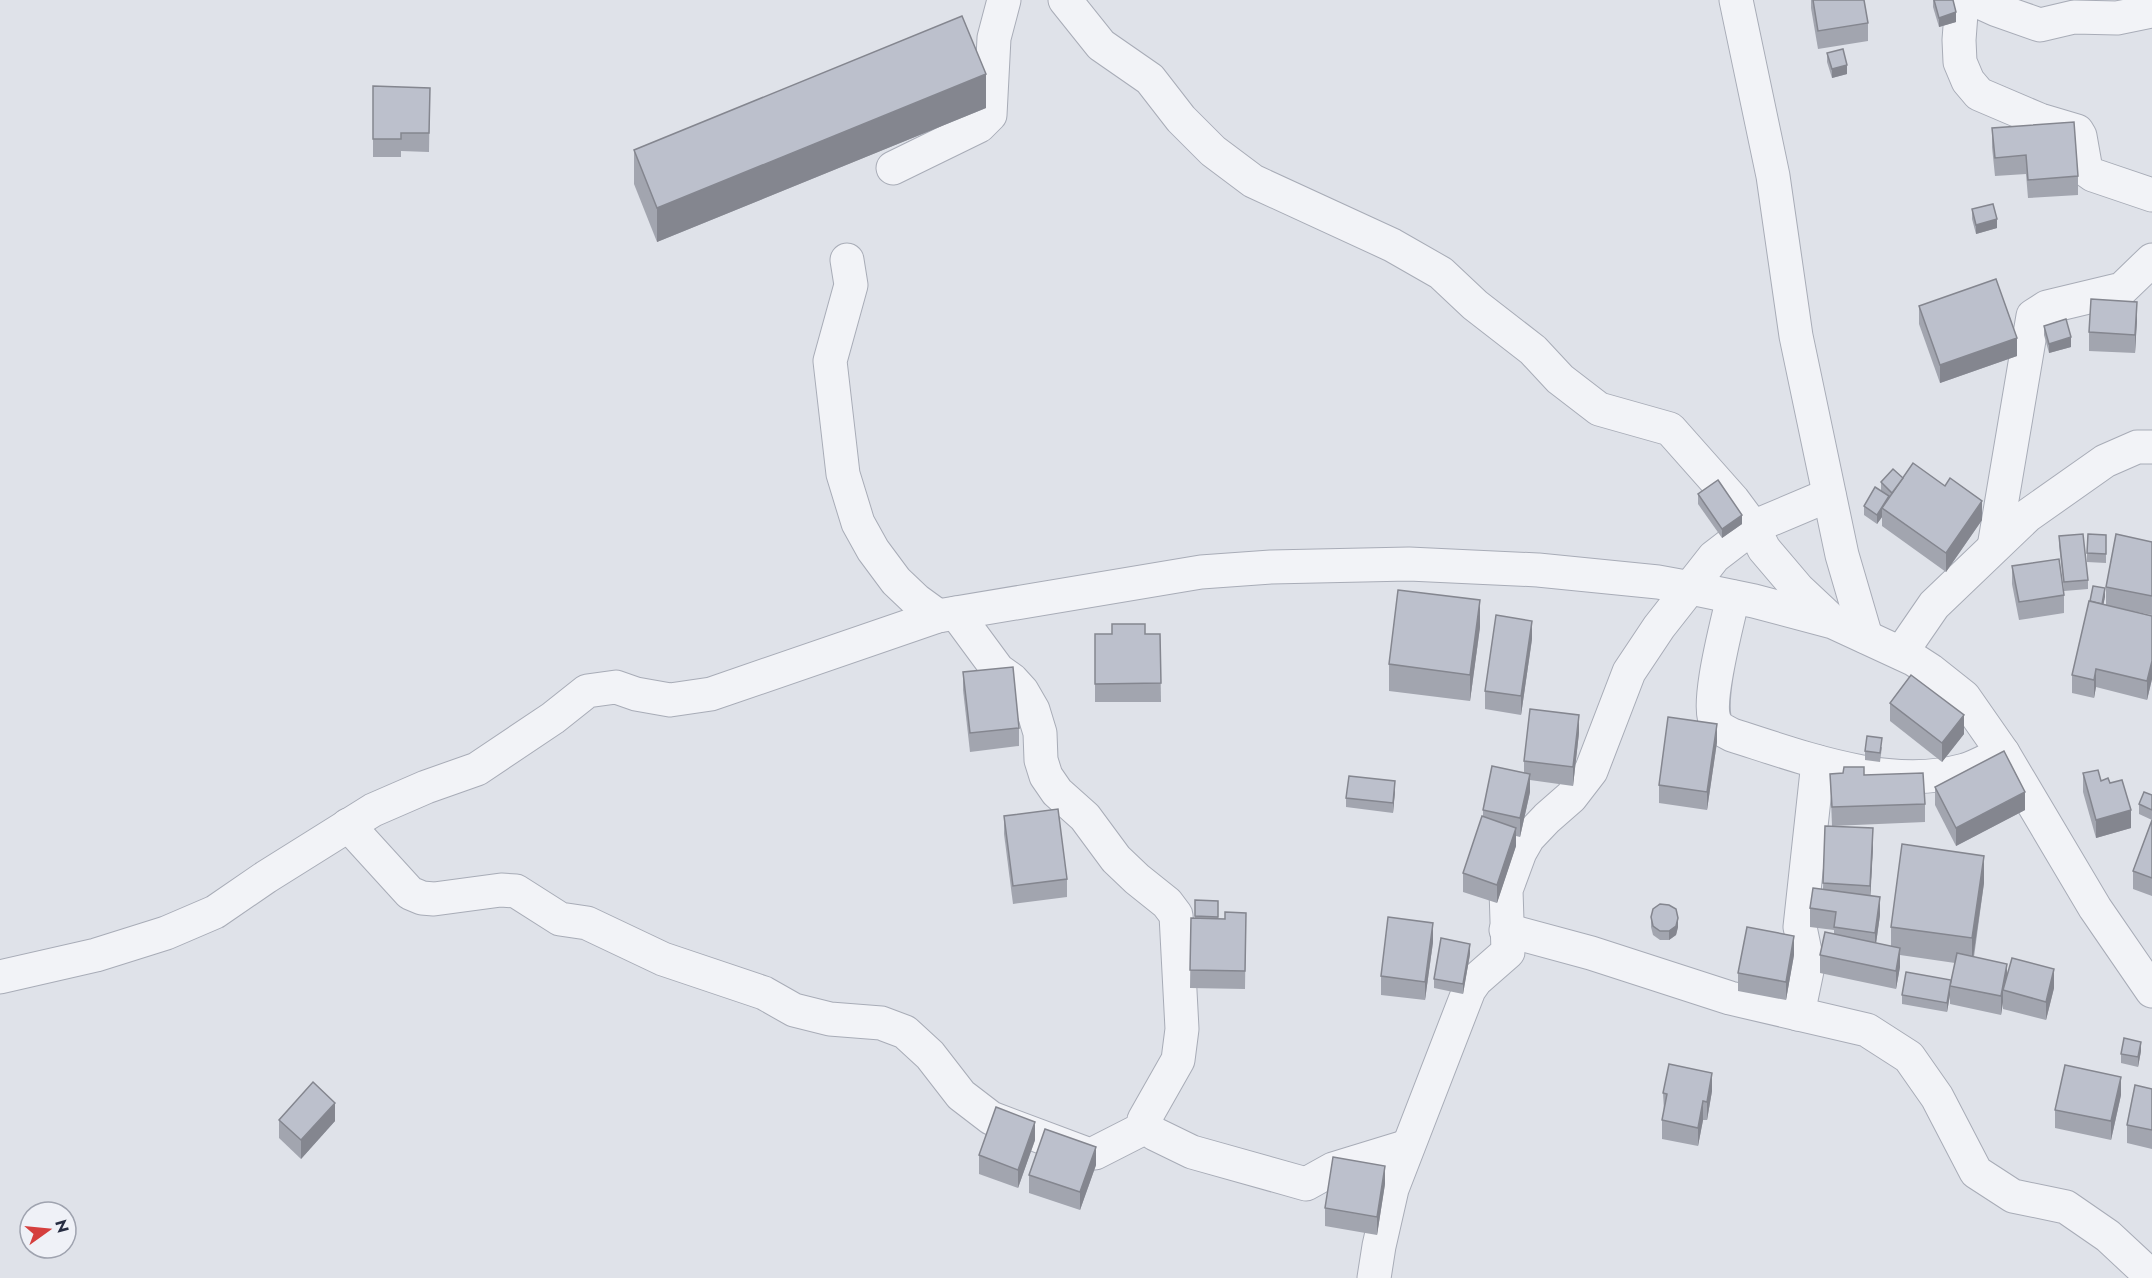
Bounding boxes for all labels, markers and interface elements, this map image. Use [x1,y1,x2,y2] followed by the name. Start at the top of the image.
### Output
[18,1200,78,1260] north arrow
[49,1217,75,1235] text: N

